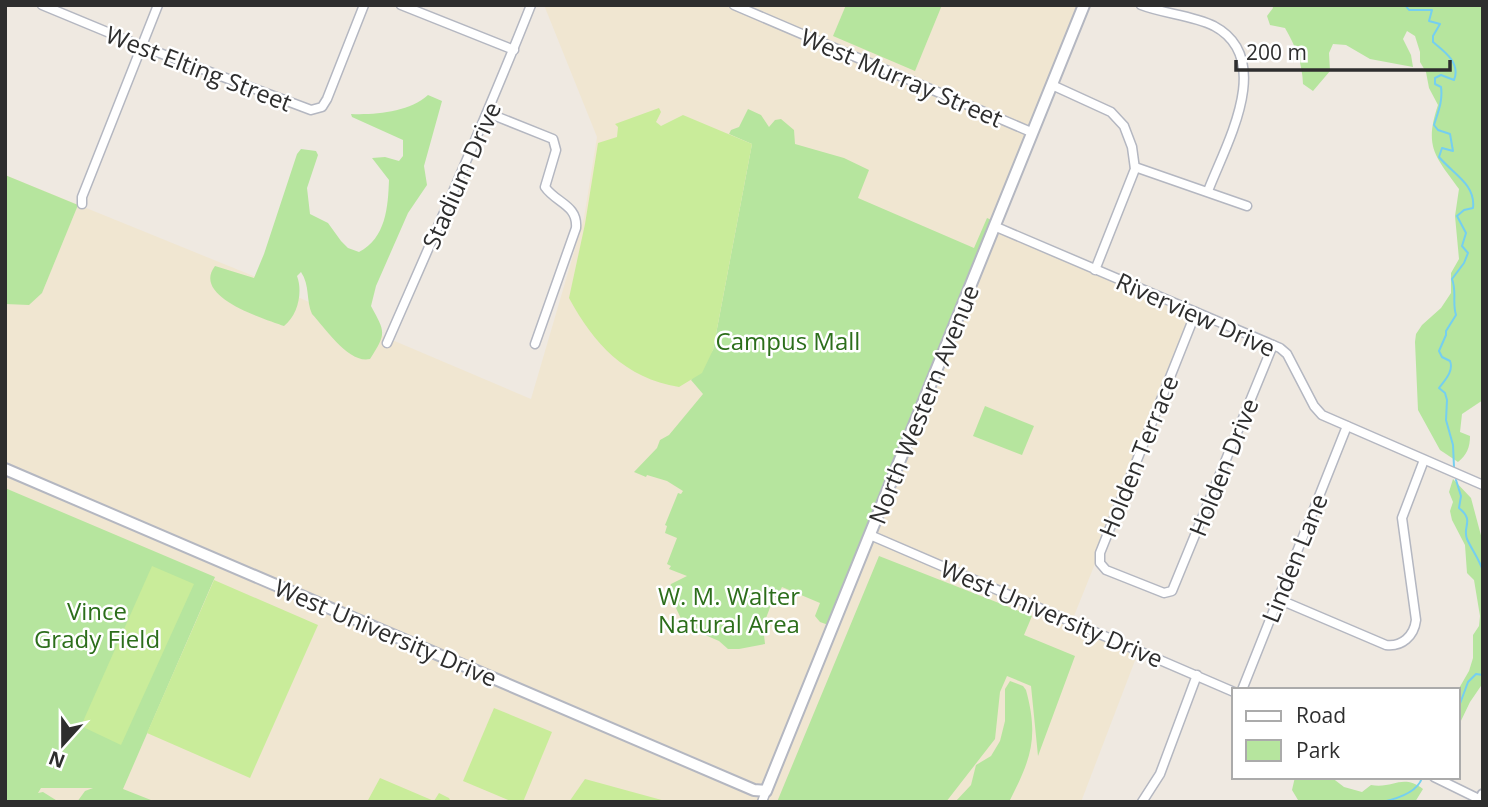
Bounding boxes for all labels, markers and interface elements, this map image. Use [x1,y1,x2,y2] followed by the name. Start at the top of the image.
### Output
[101,17,297,119] street label: West Elting Street
[796,20,1008,134] street label: West Murray Street
[1236,28,1450,72] scale bar
[1246,38,1307,66] text: 200 m
[414,96,508,254] street label: Stadium Drive
[1111,264,1281,364] street label: Riverview Drive
[860,279,986,529] street label: North Western Avenue
[716,324,860,357] park label: Campus Mall
[1090,370,1186,542] street label: Holden Terrace
[1180,393,1266,541] street label: Holden Drive
[1253,489,1335,627] street label: Linden Lane
[936,551,1168,675] street label: West University Drive
[270,570,502,694] street label: West University Drive
[658,579,800,640] park label: W. M. Walter Natural Area
[34,594,160,655] park label: Vince Grady Field
[1232,688,1460,779] legend
[1296,701,1346,729] text: Road
[28,709,98,779] north arrow
[1296,736,1340,764] text: Park
[45,745,69,775] text: N

